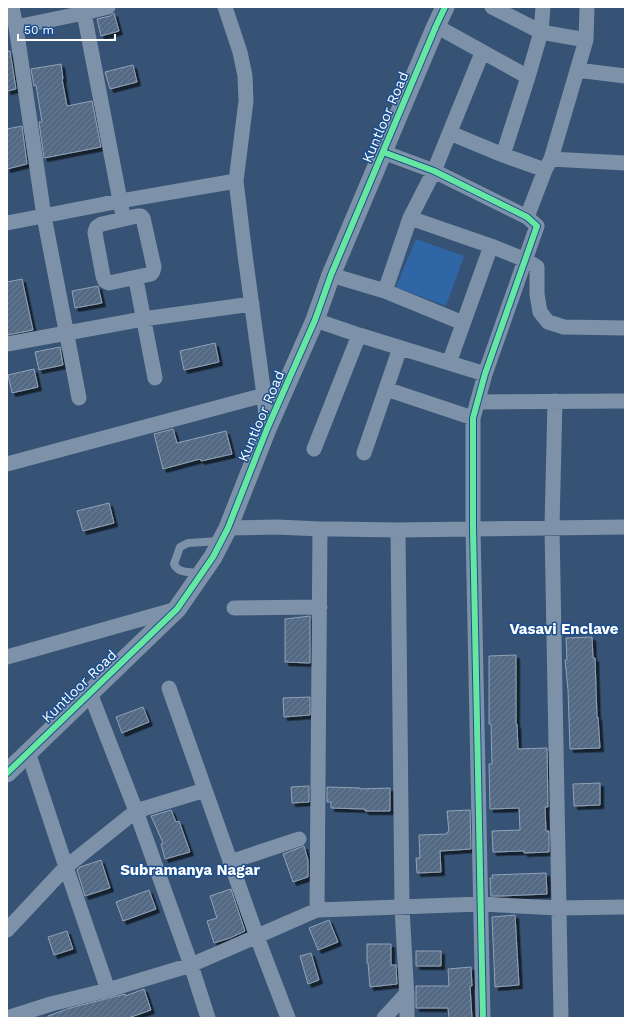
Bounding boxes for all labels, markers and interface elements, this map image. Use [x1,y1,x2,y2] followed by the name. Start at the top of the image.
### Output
[18,16,115,42] scale bar
[24,23,54,37] text: 50 m
[359,69,411,165] street label: Kuntloor Road
[235,368,287,464] street label: Kuntloor Road
[509,620,619,638] district label: Vasavi Enclave
[38,646,120,726] street label: Kuntloor Road
[120,861,260,879] district label: Subramanya Nagar

